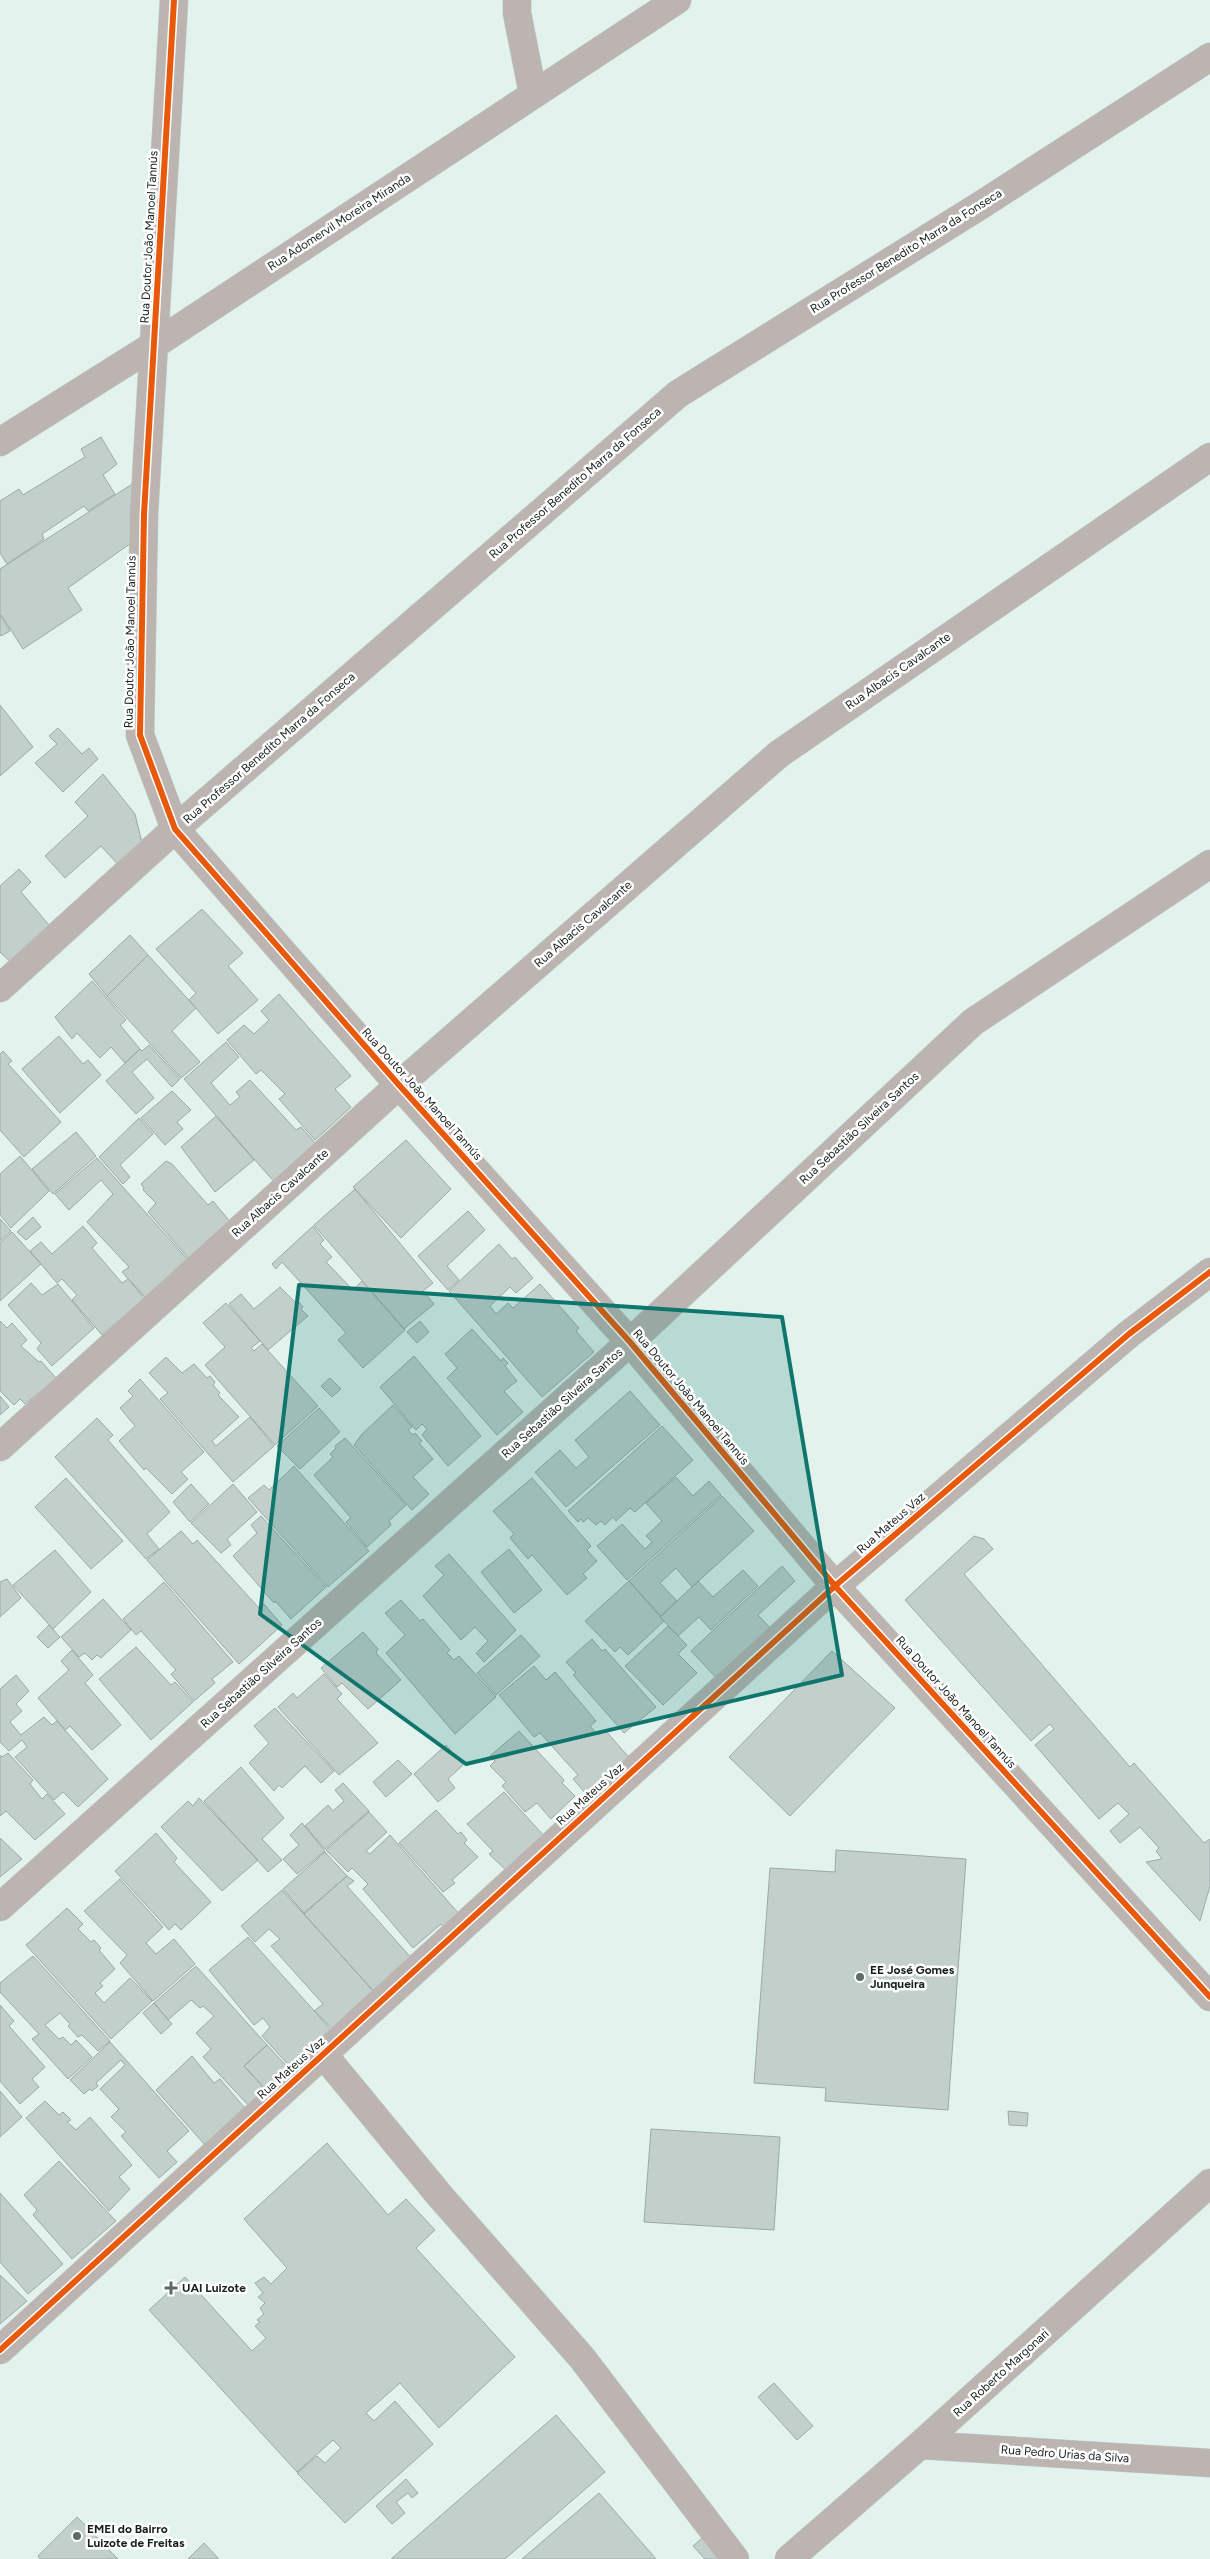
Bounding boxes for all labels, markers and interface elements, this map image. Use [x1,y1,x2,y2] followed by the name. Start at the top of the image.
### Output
[137,150,161,324] street label: Rua Doutor João Manoel Tannús
[265,171,413,273] street label: Rua Adomervil Moreira Miranda
[808,186,1004,316] street label: Rua Professor Benedito Marra da Fonseca
[486,405,664,561] street label: Rua Professor Benedito Marra da Fonseca
[121,555,139,728] street label: Rua Doutor João Manoel Tannús
[843,629,954,713] street label: Rua Albacis Cavalcante
[180,670,358,826] street label: Rua Professor Benedito Marra da Fonseca
[531,877,635,970] street label: Rua Albacis Cavalcante
[359,1025,485,1163] street label: Rua Doutor João Manoel Tannús
[796,1069,922,1187] street label: Rua Sebastião Silveira Santos
[229,1146,331,1240] street label: Rua Albacis Cavalcante
[630,1326,752,1468] street label: Rua Doutor João Manoel Tannús
[499,1345,626,1461] street label: Rua Sebastião Silveira Santos
[854,1490,928,1556] street label: Rua Mateus Vaz
[198,1615,325,1731] street label: Rua Sebastião Silveira Santos
[893,1633,1019,1771] street label: Rua Doutor João Manoel Tannús
[553,1760,627,1828] street label: Rua Mateus Vaz
[870,1963,955,1991] place label: EE José Gomes Junqueira
[854,1971,866,1983] marker: EE José Gomes Junqueira
[254,2034,328,2102] street label: Rua Mateus Vaz
[164,2281,178,2295] marker: UAI Luizote
[182,2281,246,2295] place label: UAI Luizote
[950,2326,1052,2420] street label: Rua Roberto Margonari
[1000,2443,1130,2465] street label: Rua Pedro Urias da Silva
[87,2522,185,2550] place label: EMEI do Bairro Luizote de Freitas
[71,2530,83,2542] marker: EMEI do Bairro Luizote de Freitas

